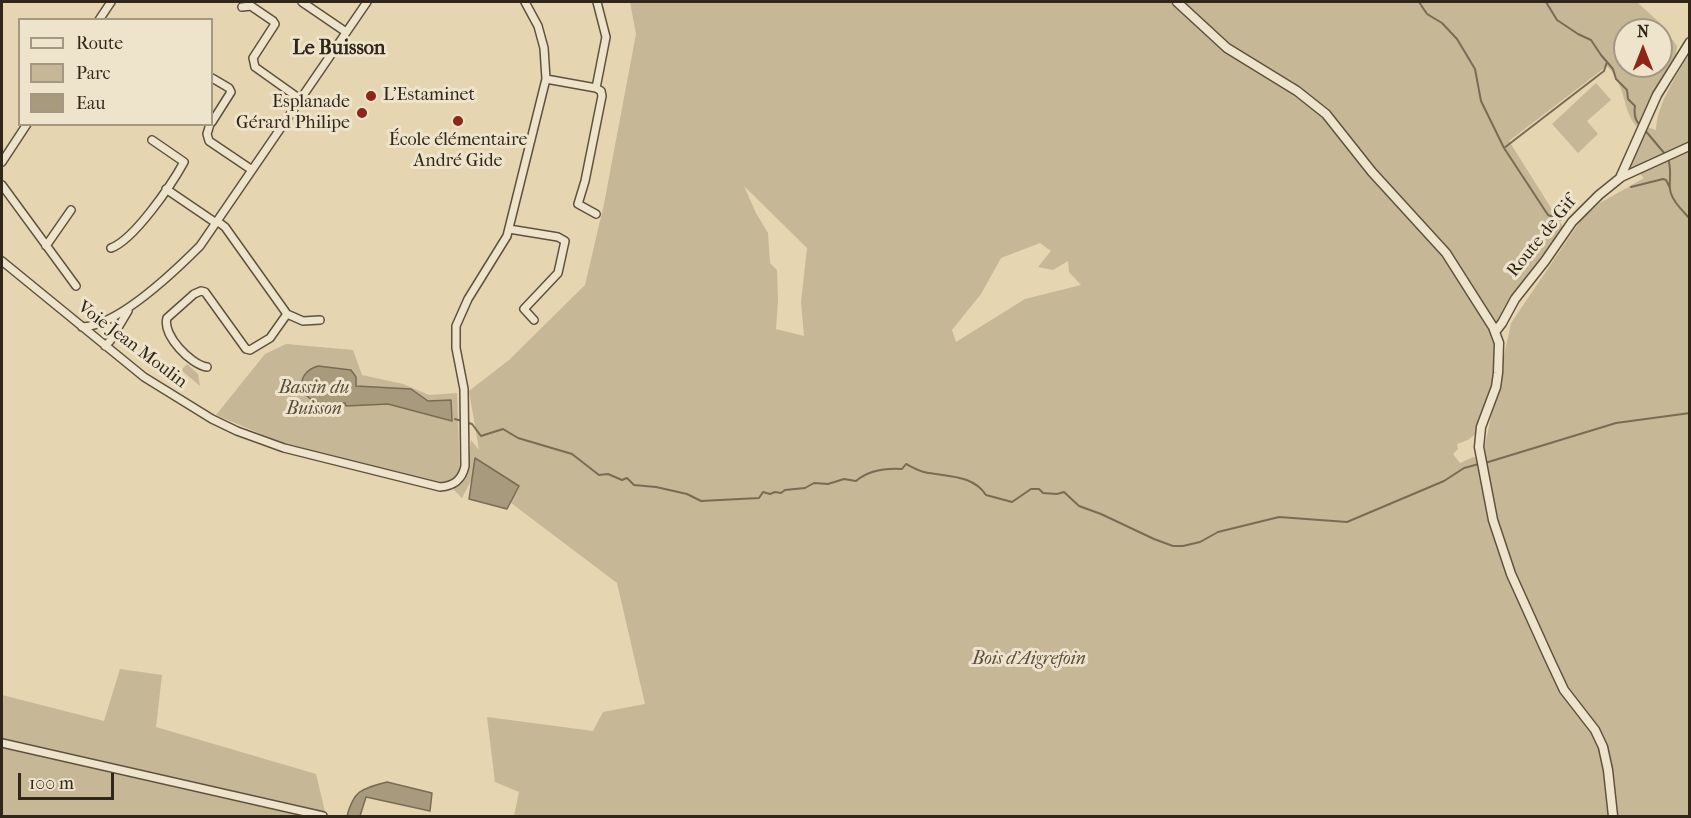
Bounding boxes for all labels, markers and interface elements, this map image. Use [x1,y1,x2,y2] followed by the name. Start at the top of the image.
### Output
[18,18,213,126] legend
[1613,18,1673,78] north arrow
[1637,22,1649,41] text: N
[76,33,123,54] text: Route
[293,37,385,61] district label: Le Buisson
[76,63,111,84] text: Parc
[383,85,475,107] place label: L'Estaminet
[364,89,378,103] marker: L'Estaminet
[236,92,350,134] place label: Esplanade Gérard Philipe
[76,93,105,114] text: Eau
[355,106,369,120] marker: Esplanade Gérard Philipe
[451,114,465,128] marker: École élémentaire André Gide
[389,130,527,172] place label: École élémentaire André Gide
[1503,192,1581,282] street label: Route de Gif
[73,297,191,393] street label: Voie Jean Moulin
[279,378,349,420] park label: Bassin du Buisson
[972,649,1086,671] park label: Bois d'Aigrefoin
[21,761,117,799] scale bar
[29,773,74,794] text: 100 m

